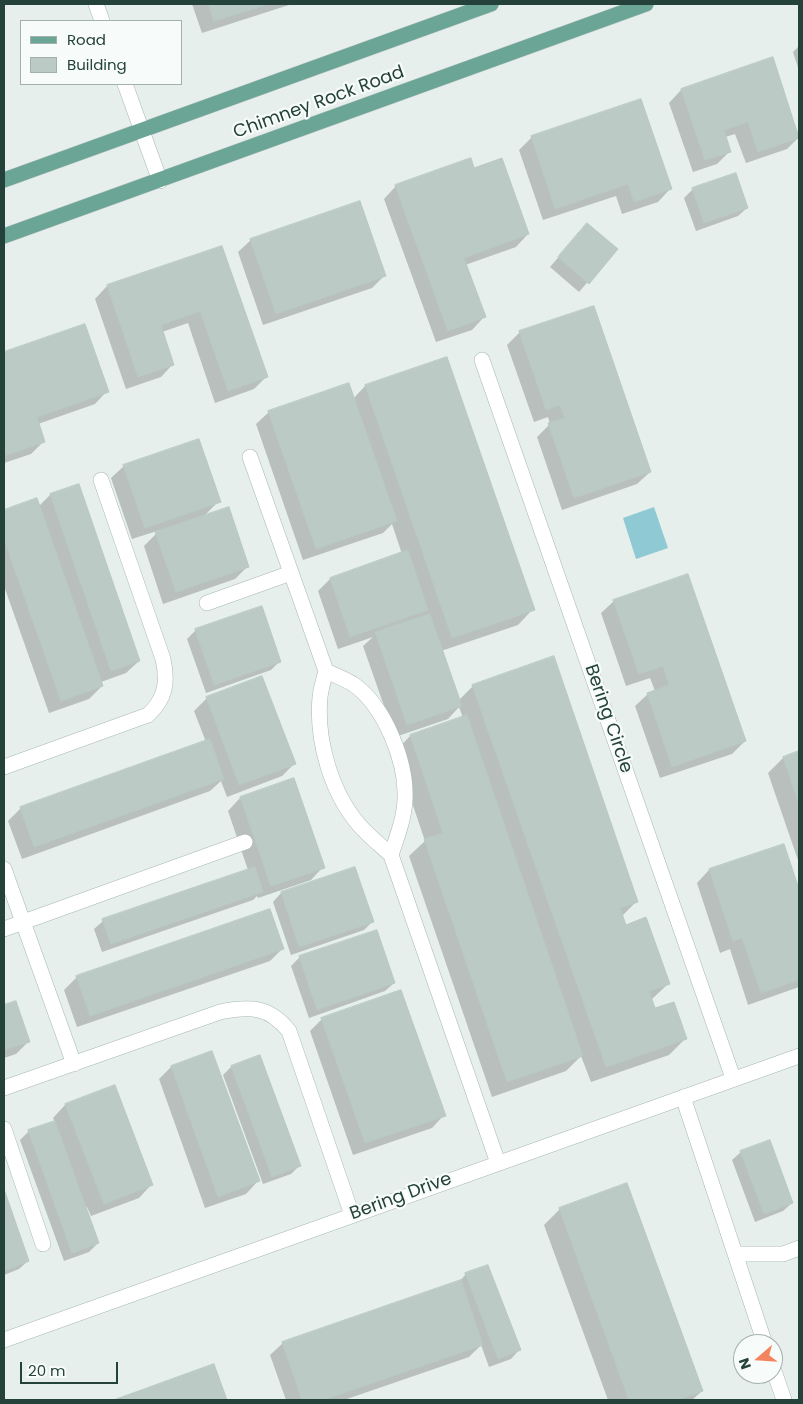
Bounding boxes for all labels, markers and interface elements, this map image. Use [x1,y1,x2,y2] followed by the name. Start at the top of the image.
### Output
[20,20,182,85] legend
[67,29,106,50] text: Road
[67,54,127,75] text: Building
[231,62,407,144] street label: Chimney Rock Road
[579,662,637,776] street label: Bering Circle
[347,1169,455,1225] street label: Bering Drive
[733,1334,783,1384] north arrow
[22,1352,120,1384] scale bar
[734,1355,756,1372] text: N
[28,1360,66,1381] text: 20 m

